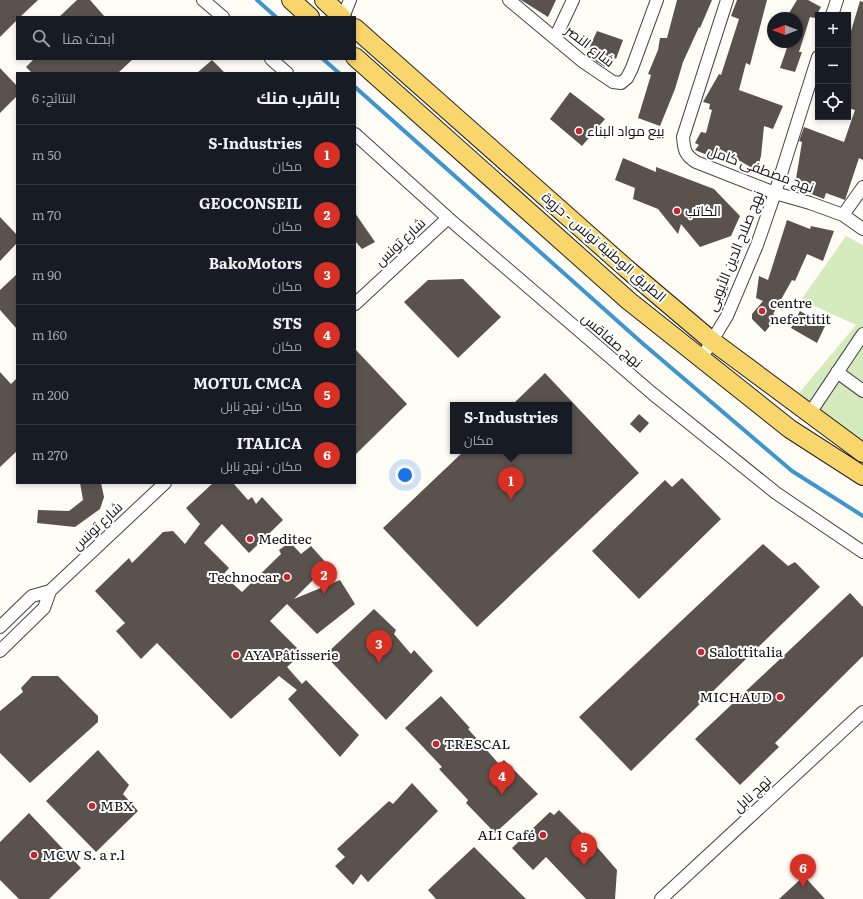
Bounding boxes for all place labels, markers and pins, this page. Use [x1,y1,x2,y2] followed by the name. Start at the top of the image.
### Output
[587,120,665,140] place label: بيع مواد البناء
[574,126,584,136] marker: بيع مواد البناء
[685,200,721,220] place label: الكاتب
[672,206,682,216] marker: الكاتب
[770,292,831,328] place label: centre nefertitit
[757,306,767,316] marker: centre nefertitit
[498,467,524,500] pin: 1
[258,528,312,548] place label: Meditec
[245,534,255,544] marker: Meditec
[311,561,337,594] pin: 2
[208,566,279,586] place label: Technocar
[282,572,292,582] marker: Technocar
[366,630,392,663] pin: 3
[709,641,783,661] place label: Salottitalia
[244,644,339,664] place label: AYA Pâtisserie
[696,647,706,657] marker: Salottitalia
[231,650,241,660] marker: AYA Pâtisserie
[699,686,772,706] place label: MICHAUD
[775,692,785,702] marker: MICHAUD
[444,733,511,753] place label: TRESCAL
[431,739,441,749] marker: TRESCAL
[489,762,515,795] pin: 4
[100,795,133,815] place label: MBX
[87,801,97,811] marker: MBX
[478,824,535,844] place label: ALI Café
[538,830,548,840] marker: ALI Café
[571,833,597,866] pin: 5
[42,844,125,864] place label: MCW S. a r.l
[29,850,39,860] marker: MCW S. a r.l
[790,854,816,887] pin: 6

